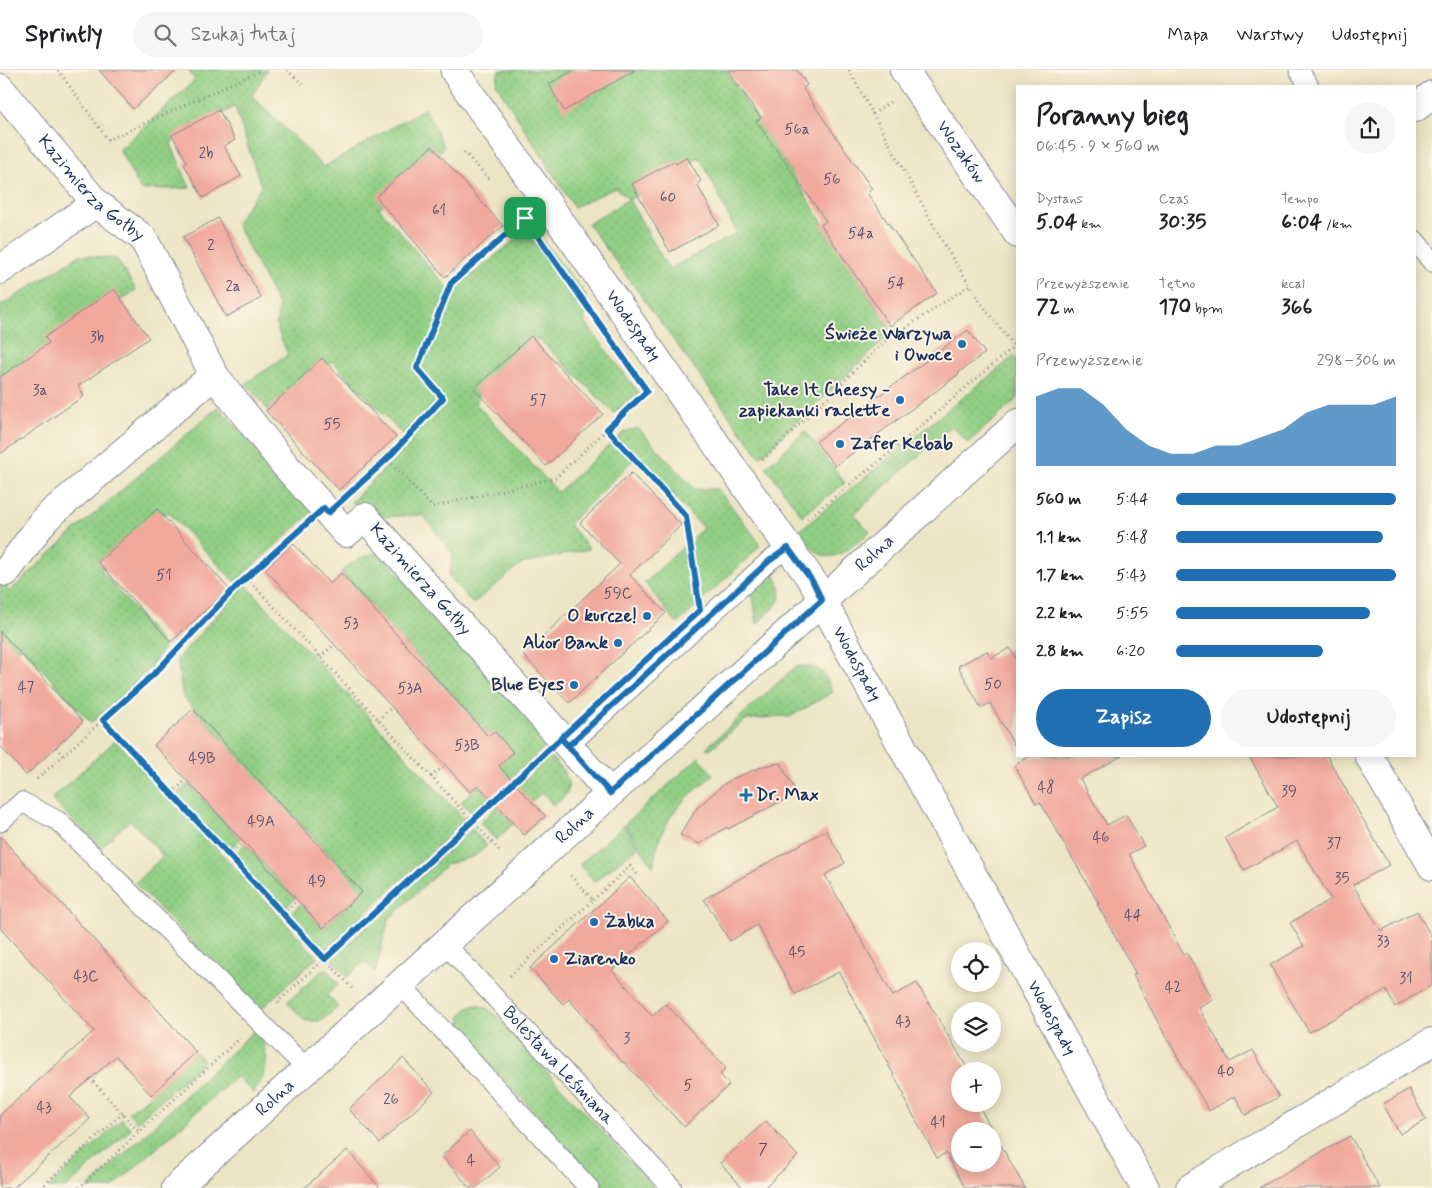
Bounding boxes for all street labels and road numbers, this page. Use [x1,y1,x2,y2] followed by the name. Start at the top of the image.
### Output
[931,116,991,188] street label: Wozaków
[32,130,149,247] street label: Kazimierza Gołby
[600,285,667,366] street label: Wodospady
[364,518,477,641] street label: Kazimierza Gołby
[850,529,899,577] street label: Rolna
[826,622,887,706] street label: Wodospady
[550,802,600,850] street label: Rolna
[1021,976,1082,1060] street label: Wodospady
[497,1001,619,1130] street label: Bolesława Leśmiana
[250,1074,300,1122] street label: Rolna

